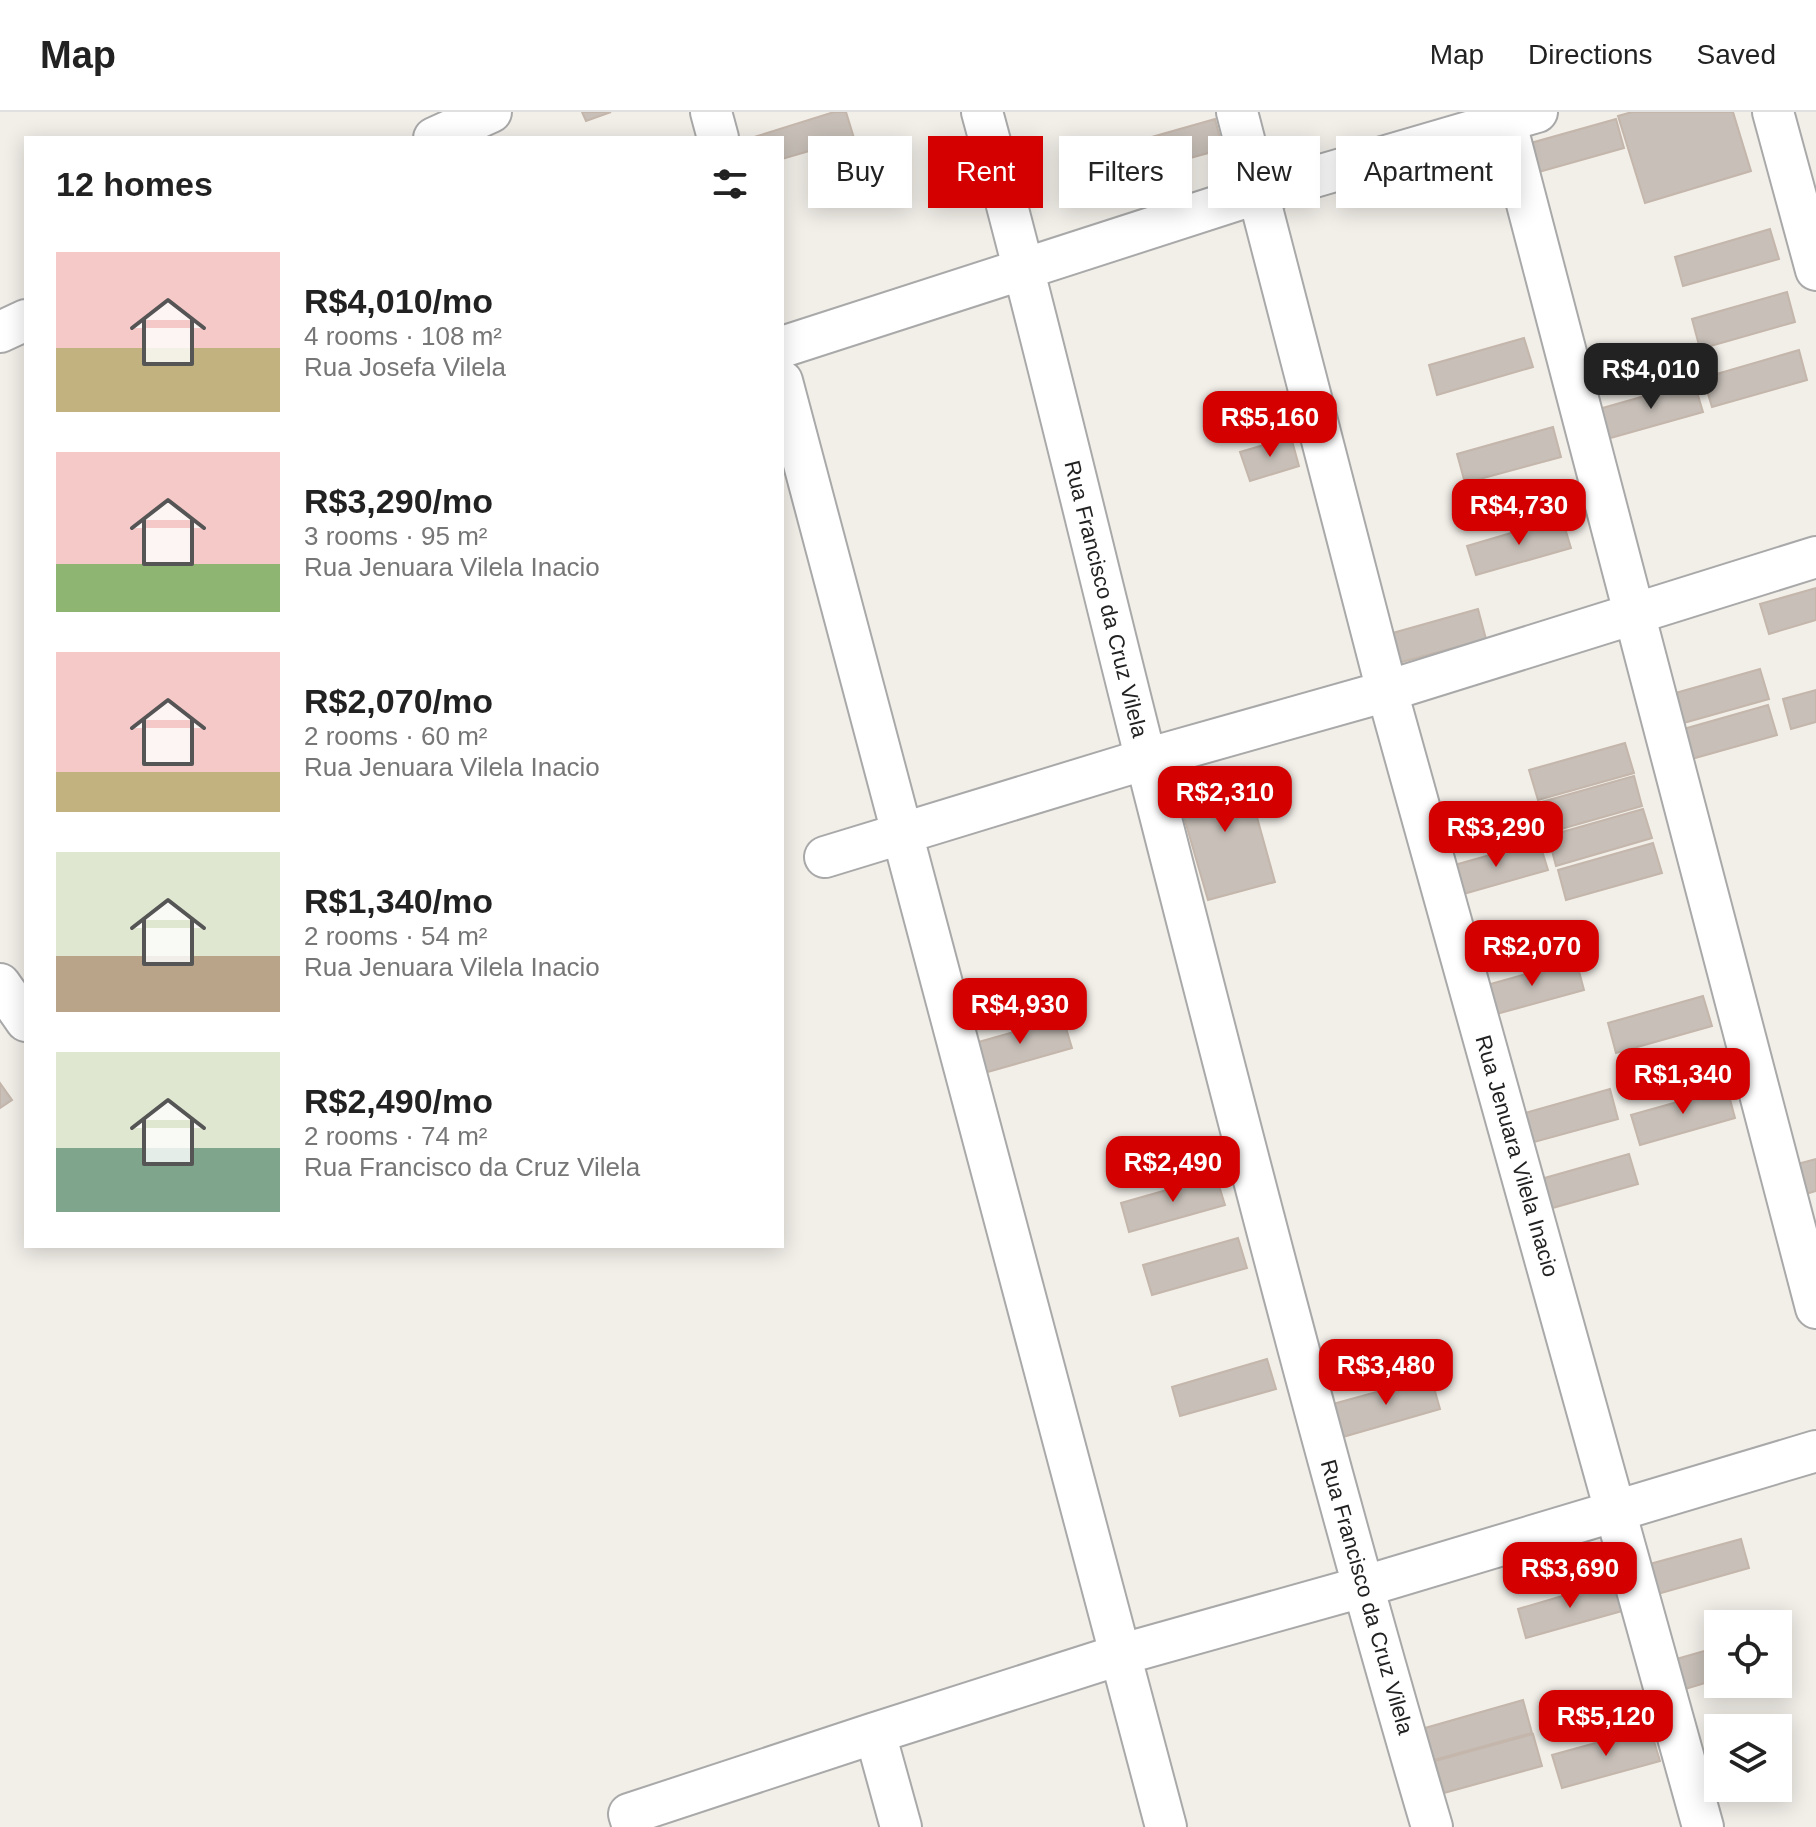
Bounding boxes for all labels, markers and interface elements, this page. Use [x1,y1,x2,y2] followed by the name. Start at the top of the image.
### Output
[40,34,116,76] text: Map
[1430,39,1484,70] text: Map
[1528,39,1653,70] text: Directions
[1697,39,1776,70] text: Saved
[808,136,912,208] chip: Buy
[928,136,1043,208] chip: Rent
[1059,136,1192,208] chip: Filters
[1208,136,1320,208] chip: New
[1336,136,1521,208] chip: Apartment
[708,162,752,206] icon: filters
[56,165,213,203] text: 12 homes
[304,282,493,320] text: R$4,010/mo
[120,284,216,380] icon: home
[304,321,502,351] text: 4 rooms · 108 m²
[1577,343,1725,411] pin: R$4,010
[304,352,506,382] text: Rua Josefa Vilela
[1602,354,1700,384] text: R$4,010
[1196,391,1344,459] pin: R$5,160
[1221,402,1319,432] text: R$5,160
[1059,458,1153,741] street label: Rua Francisco da Cruz Vilela
[1445,479,1593,547] pin: R$4,730
[304,482,493,520] text: R$3,290/mo
[120,484,216,580] icon: home
[1470,490,1568,520] text: R$4,730
[304,521,488,551] text: 3 rooms · 95 m²
[304,552,600,582] text: Rua Jenuara Vilela Inacio
[304,682,493,720] text: R$2,070/mo
[120,684,216,780] icon: home
[304,721,488,751] text: 2 rooms · 60 m²
[304,752,600,782] text: Rua Jenuara Vilela Inacio
[1151,766,1299,834] pin: R$2,310
[1176,777,1274,807] text: R$2,310
[1422,801,1570,869] pin: R$3,290
[1447,812,1545,842] text: R$3,290
[304,882,493,920] text: R$1,340/mo
[120,884,216,980] icon: home
[1458,920,1606,988] pin: R$2,070
[304,921,488,951] text: 2 rooms · 54 m²
[1483,931,1581,961] text: R$2,070
[304,952,600,982] text: Rua Jenuara Vilela Inacio
[946,978,1094,1046] pin: R$4,930
[971,989,1069,1019] text: R$4,930
[1470,1032,1564,1280] street label: Rua Jenuara Vilela Inacio
[1609,1048,1757,1116] pin: R$1,340
[1634,1059,1732,1089] text: R$1,340
[304,1082,493,1120] text: R$2,490/mo
[120,1084,216,1180] icon: home
[304,1121,488,1151] text: 2 rooms · 74 m²
[1099,1136,1247,1204] pin: R$2,490
[1124,1147,1222,1177] text: R$2,490
[304,1152,640,1182] text: Rua Francisco da Cruz Vilela
[1312,1339,1460,1407] pin: R$3,480
[1337,1350,1435,1380] text: R$3,480
[1316,1457,1418,1738] street label: Rua Francisco da Cruz Vilela
[1496,1542,1644,1610] pin: R$3,690
[1521,1553,1619,1583] text: R$3,690
[1704,1610,1792,1802] map controls
[1704,1610,1792,1698] button: locate
[1532,1690,1680,1758] pin: R$5,120
[1557,1701,1655,1731] text: R$5,120
[1704,1714,1792,1802] button: layers

